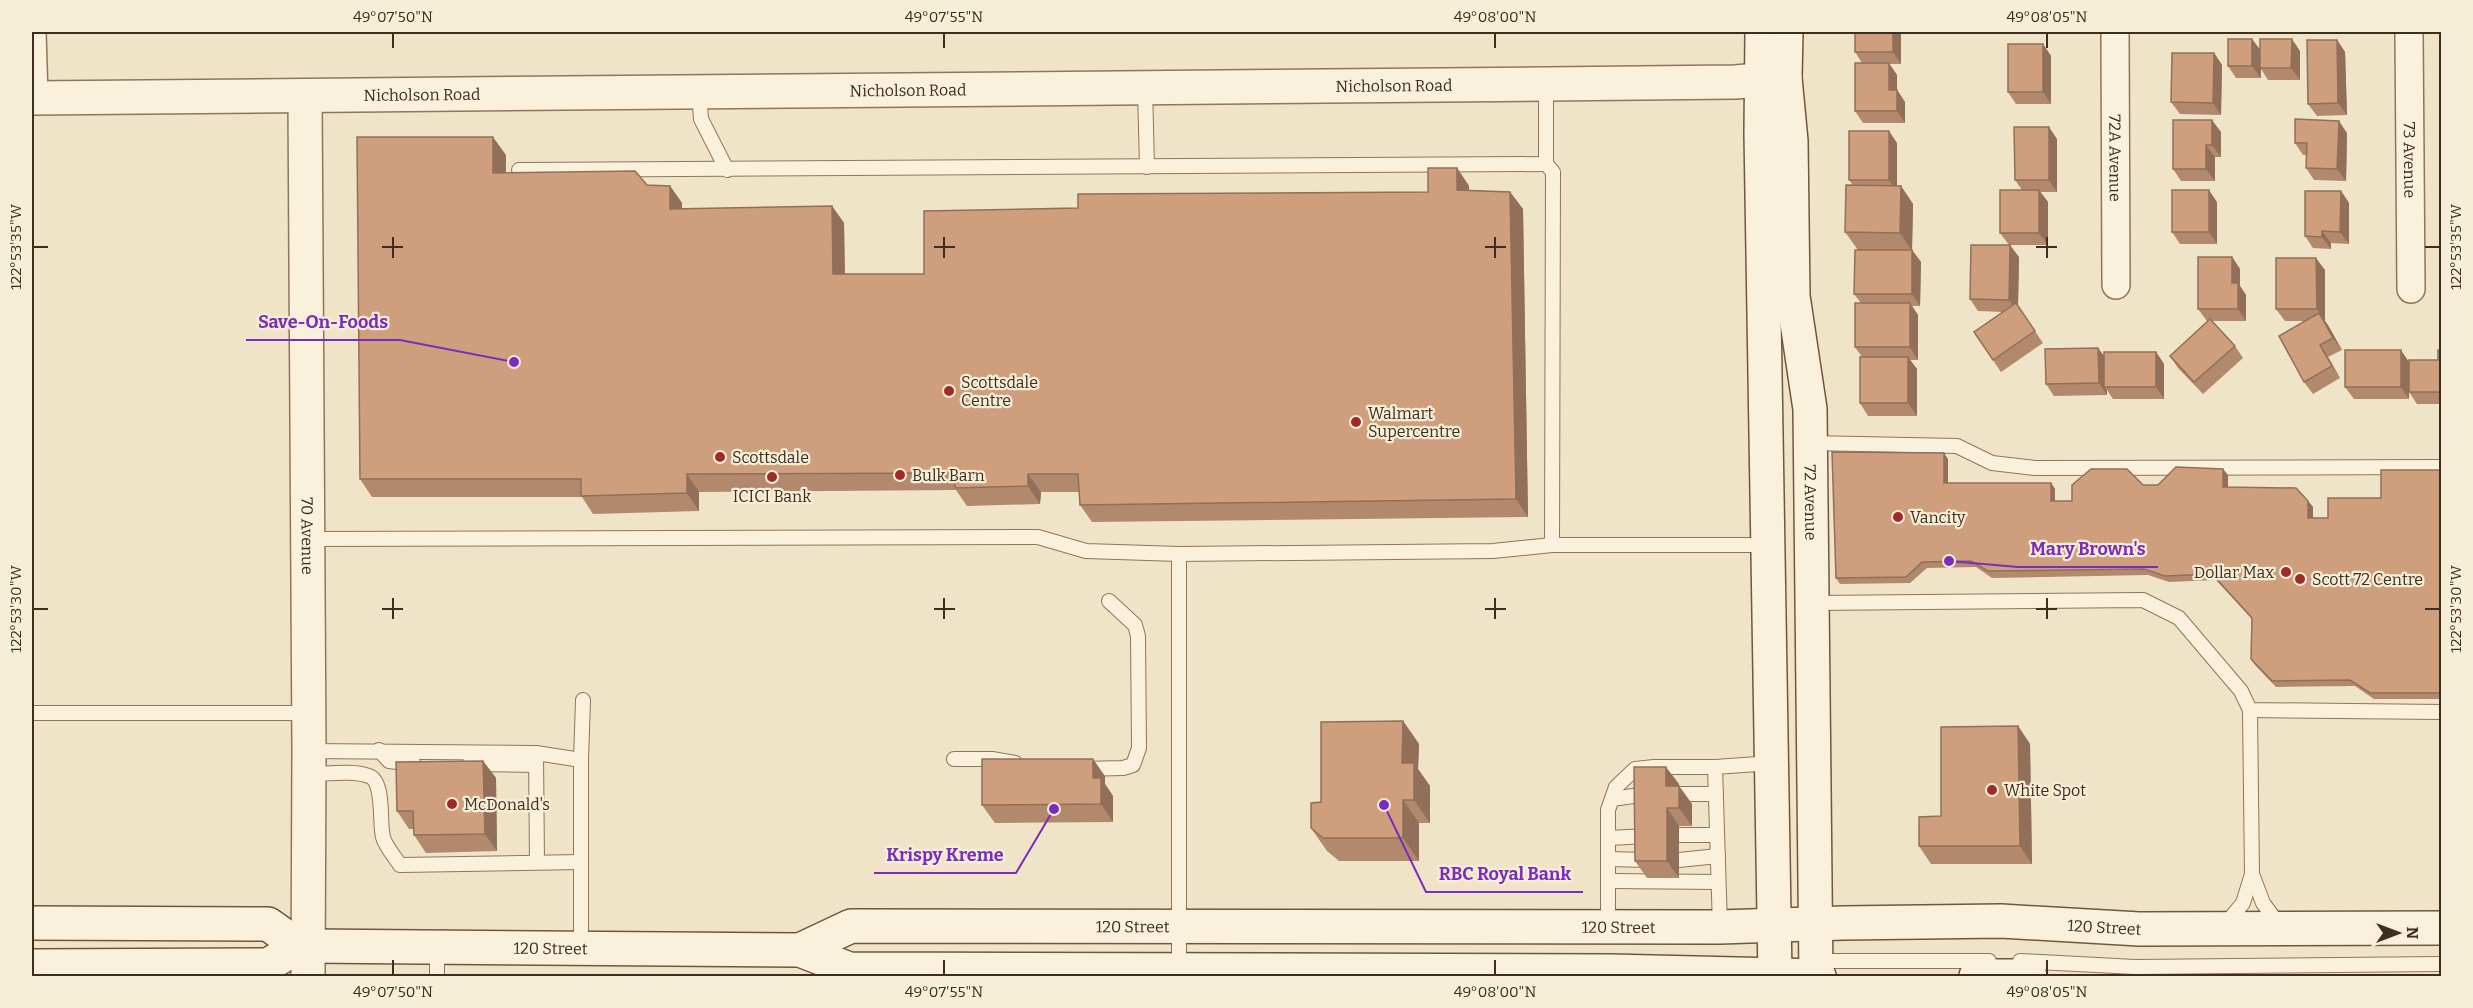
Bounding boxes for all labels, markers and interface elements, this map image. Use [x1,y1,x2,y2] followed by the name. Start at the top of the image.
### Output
[353,8,433,26] text: 49°07'50"N
[905,8,983,26] text: 49°07'55"N
[1454,8,1536,26] text: 49°08'00"N
[2006,8,2088,26] text: 49°08'05"N
[1335,76,1453,96] street label: Nicholson Road
[849,80,967,100] street label: Nicholson Road
[363,85,481,105] street label: Nicholson Road
[2105,114,2125,202] street label: 72A Avenue
[2400,122,2419,198] street label: 73 Avenue
[7,203,25,290] text: 122°53'35"W
[2447,203,2465,290] text: 122°53'35"W
[246,304,400,340] callout: Save-On-Foods
[258,311,388,333] text: Save-On-Foods
[961,373,1038,410] place label: Scottsdale Centre
[942,384,956,398] marker: Scottsdale Centre
[1368,404,1460,441] place label: Walmart Supercentre
[1349,415,1363,429] marker: Walmart Supercentre
[732,448,809,467] place label: Scottsdale
[713,450,727,464] marker: Scottsdale
[1801,464,1820,541] street label: 72 Avenue
[912,466,985,485] place label: Bulk Barn
[893,468,907,482] marker: Bulk Barn
[765,470,779,484] marker: ICICI Bank
[733,487,811,506] place label: ICICI Bank
[297,497,317,575] street label: 70 Avenue
[1910,508,1966,527] place label: Vancity
[1891,510,1905,524] marker: Vancity
[2018,531,2158,567] callout: Mary Brown's
[2030,538,2146,560] text: Mary Brown's
[2194,563,2274,582] place label: Dollar Max
[7,564,25,653] text: 122°53'30"W
[2447,564,2465,653] text: 122°53'30"W
[2279,565,2293,579] marker: Dollar Max
[2312,570,2423,589] place label: Scott 72 Centre
[2293,572,2307,586] marker: Scott 72 Centre
[2004,781,2086,800] place label: White Spot
[1985,783,1999,797] marker: White Spot
[464,795,550,814] place label: McDonald's
[445,797,459,811] marker: McDonald's
[874,837,1016,873] callout: Krispy Kreme
[886,844,1004,866] text: Krispy Kreme
[1426,856,1583,892] callout: RBC Royal Bank
[1439,863,1571,885] text: RBC Royal Bank
[2368,903,2428,963] north arrow
[2067,916,2142,939] street label: 120 Street
[1096,917,1170,936] street label: 120 Street
[1582,918,1656,937] street label: 120 Street
[2403,927,2422,939] text: N
[514,939,588,958] street label: 120 Street
[353,983,433,1001] text: 49°07'50"N
[905,983,983,1001] text: 49°07'55"N
[1454,983,1536,1001] text: 49°08'00"N
[2006,983,2088,1001] text: 49°08'05"N

